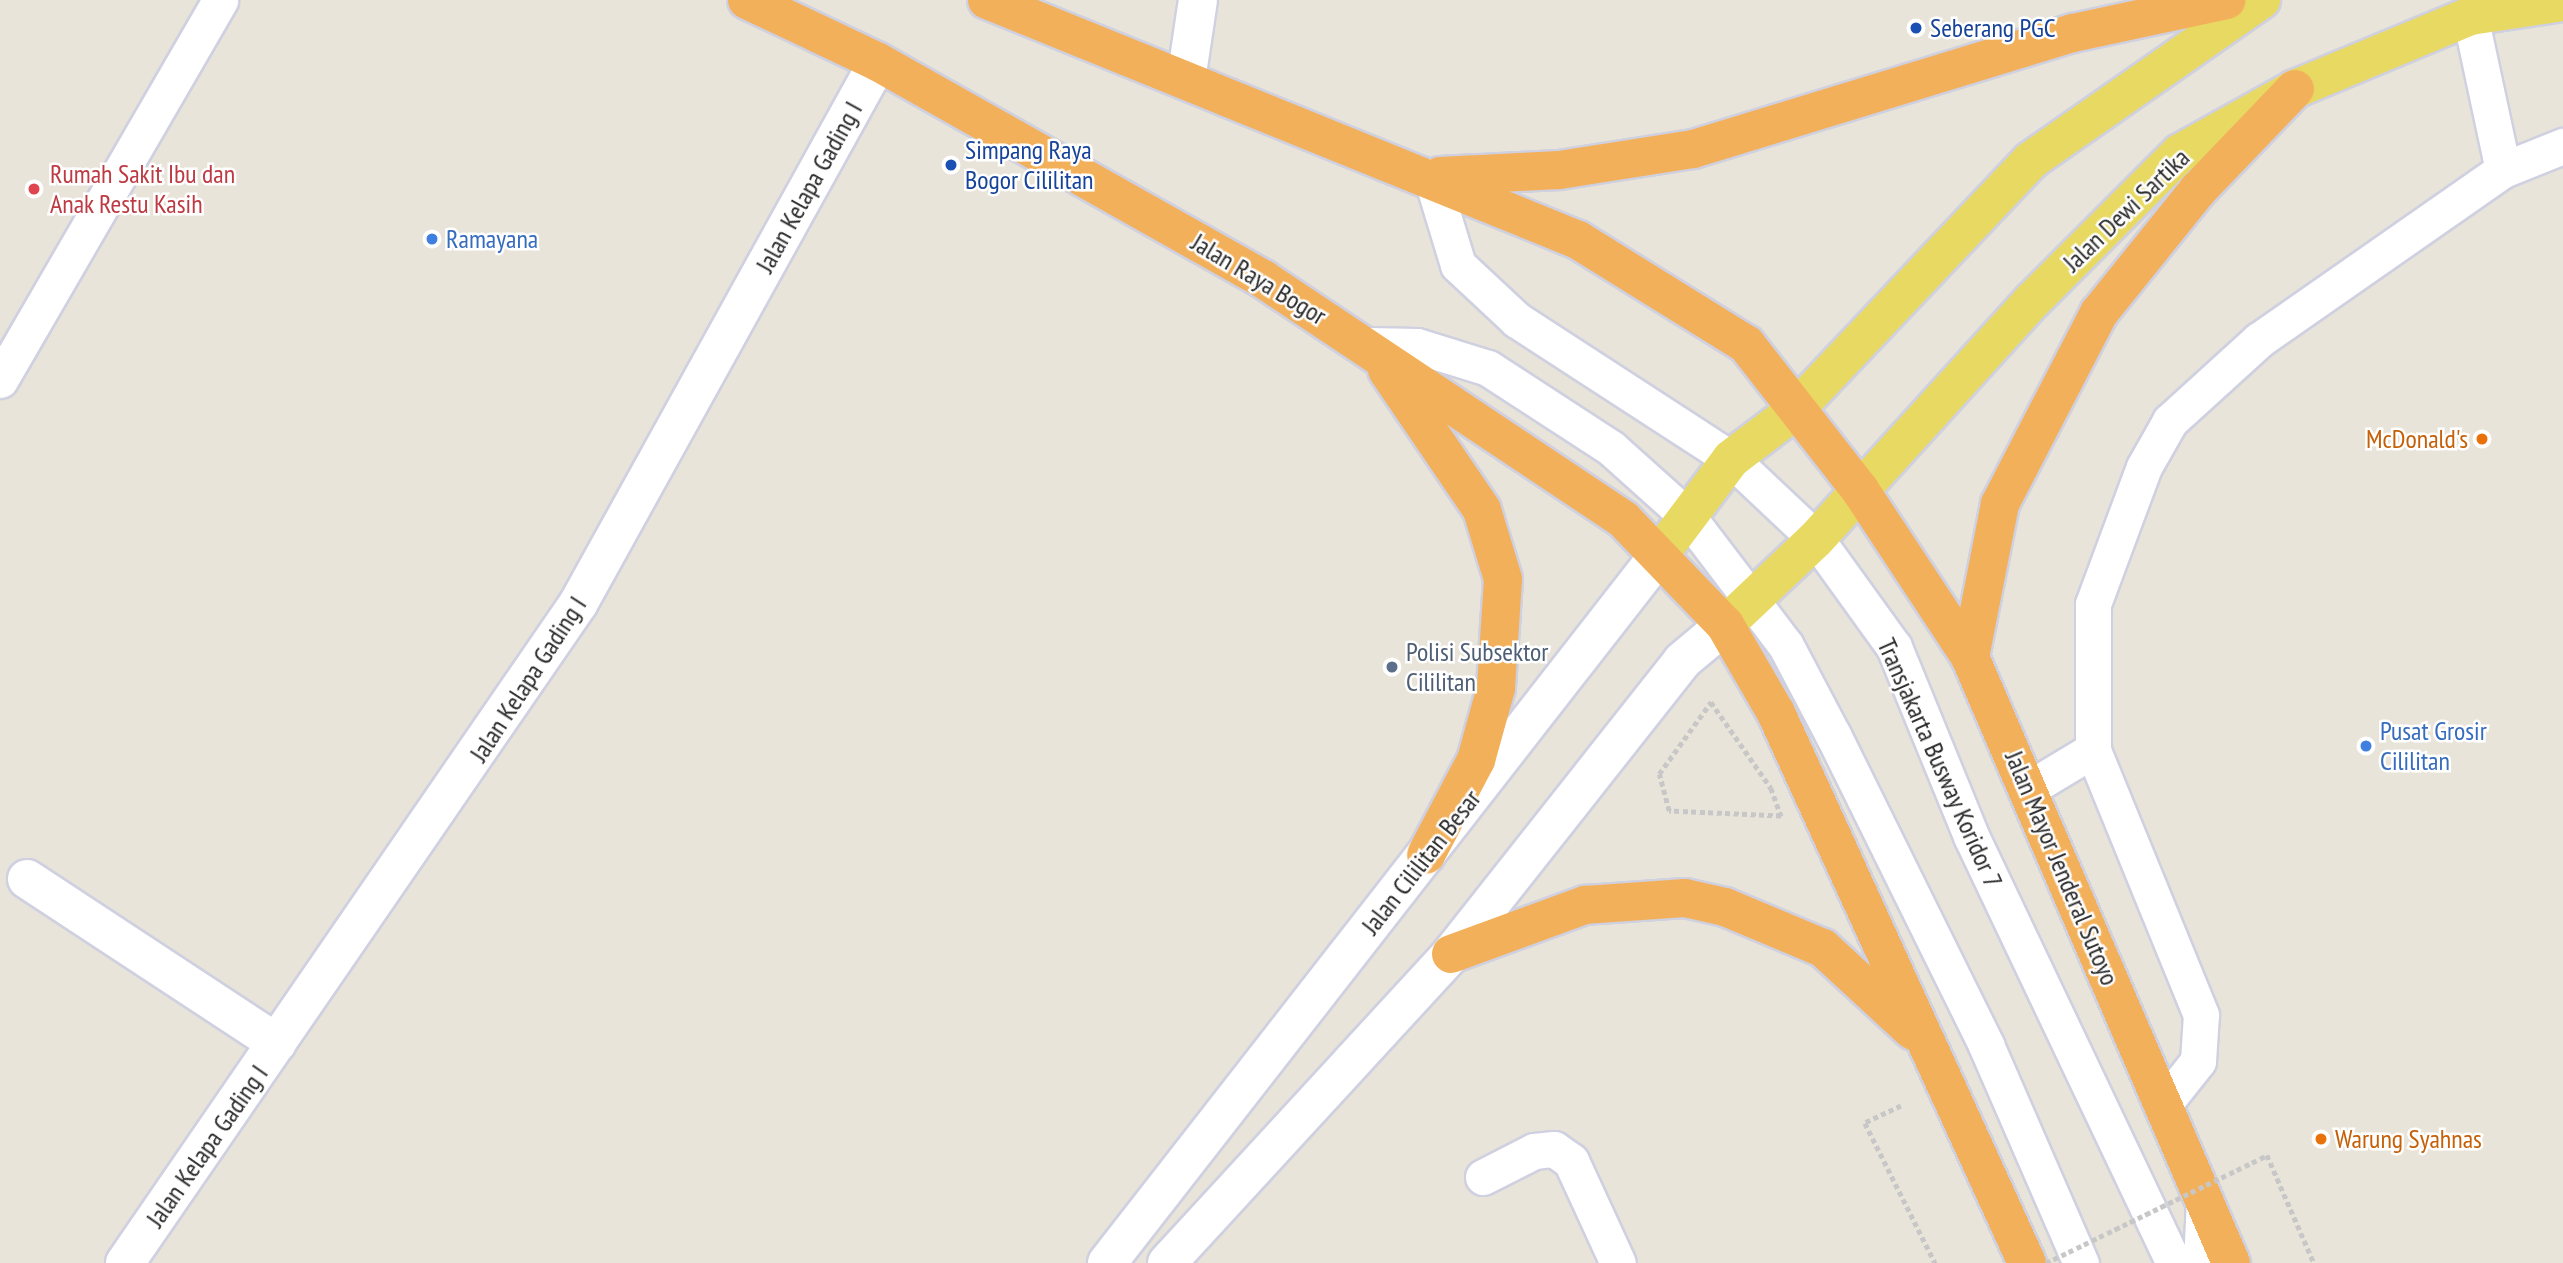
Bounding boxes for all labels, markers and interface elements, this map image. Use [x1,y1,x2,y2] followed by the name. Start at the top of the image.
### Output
[1930,12,2056,44] place label: Seberang PGC
[1908,20,1924,36] marker: Seberang PGC
[749,96,869,278] street label: Jalan Kelapa Gading I
[965,134,1093,196] place label: Simpang Raya Bogor Cililitan
[2056,142,2196,278] street label: Jalan Dewi Sartika
[943,157,959,173] marker: Simpang Raya Bogor Cililitan
[50,158,235,220] place label: Rumah Sakit Ibu dan Anak Restu Kasih
[24,179,44,199] marker: Rumah Sakit Ibu dan Anak Restu Kasih
[446,223,538,255] place label: Ramayana
[1186,227,1332,331] street label: Jalan Raya Bogor
[424,231,440,247] marker: Ramayana
[2366,423,2468,455] place label: McDonald's
[2474,431,2490,447] marker: McDonald's
[463,591,593,767] street label: Jalan Kelapa Gading I
[1871,633,2009,893] street label: Transjakarta Busway Koridor 7
[1406,636,1548,698] place label: Polisi Subsektor Cililitan
[1384,659,1400,675] marker: Polisi Subsektor Cililitan
[2380,715,2487,776] place label: Pusat Grosir Cililitan
[2358,738,2374,754] marker: Pusat Grosir Cililitan
[1999,746,2125,990] street label: Jalan Mayor Jenderal Sutoyo
[1355,784,1487,940] street label: Jalan Cililitan Besar
[140,1059,274,1233] street label: Jalan Kelapa Gading I
[2335,1123,2482,1155] place label: Warung Syahnas
[2313,1131,2329,1147] marker: Warung Syahnas

